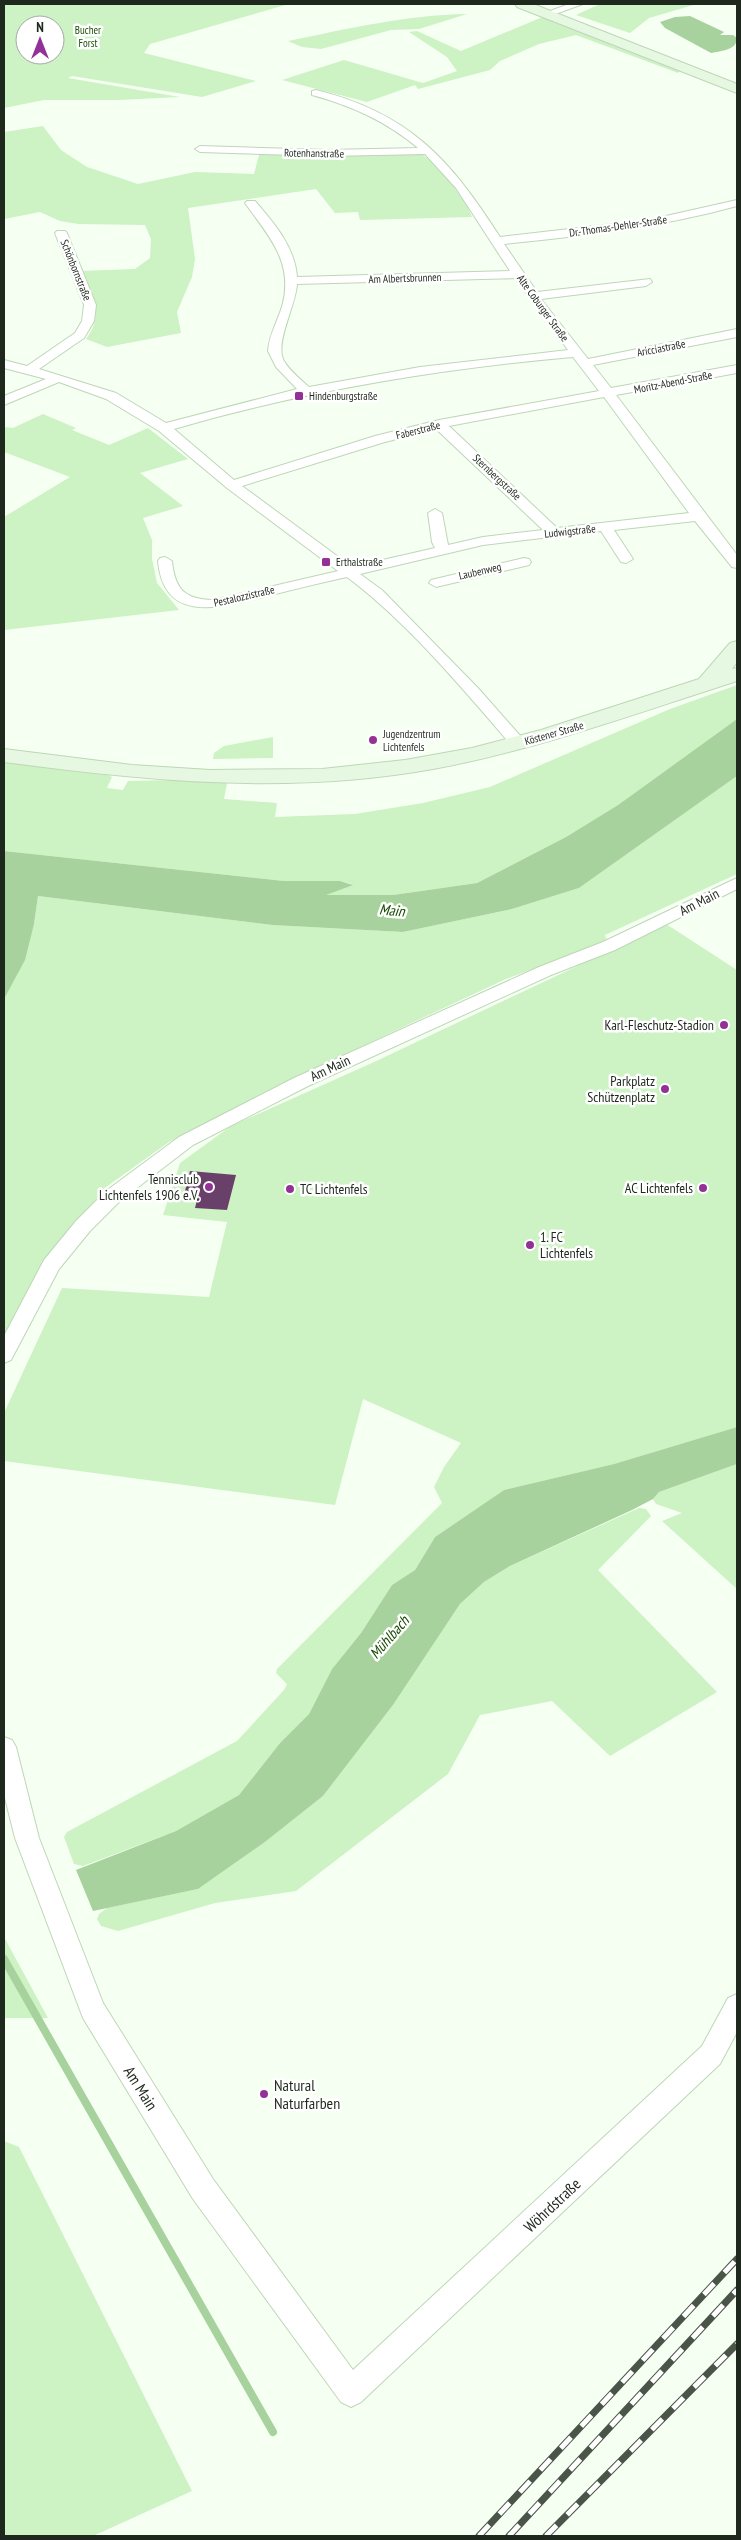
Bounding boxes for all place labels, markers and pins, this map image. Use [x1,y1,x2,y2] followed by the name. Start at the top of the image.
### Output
[309,389,378,403] place label: Hindenburgstraße
[293,390,305,402] marker: Hindenburgstraße
[336,555,383,569] place label: Erthalstraße
[320,556,332,568] marker: Erthalstraße
[382,727,441,754] place label: Jugendzentrum Lichtenfels
[367,734,379,746] marker: Jugendzentrum Lichtenfels
[605,1016,714,1034] place label: Karl-Fleschutz-Stadion
[718,1019,730,1031] marker: Karl-Fleschutz-Stadion
[587,1072,655,1106] place label: Parkplatz Schützenplatz
[659,1083,671,1095] marker: Parkplatz Schützenplatz
[99,1170,199,1204] place label: Tennisclub Lichtenfels 1906 e.V.
[625,1179,693,1197] place label: AC Lichtenfels
[300,1180,368,1198] place label: TC Lichtenfels
[203,1181,215,1193] marker: Tennisclub Lichtenfels 1906 e.V.
[697,1182,709,1194] marker: AC Lichtenfels
[284,1183,296,1195] marker: TC Lichtenfels
[540,1228,593,1262] place label: 1. FC Lichtenfels
[524,1239,536,1251] marker: 1. FC Lichtenfels
[274,2075,340,2113] place label: Natural Naturfarben
[258,2088,270,2100] marker: Natural Naturfarben

